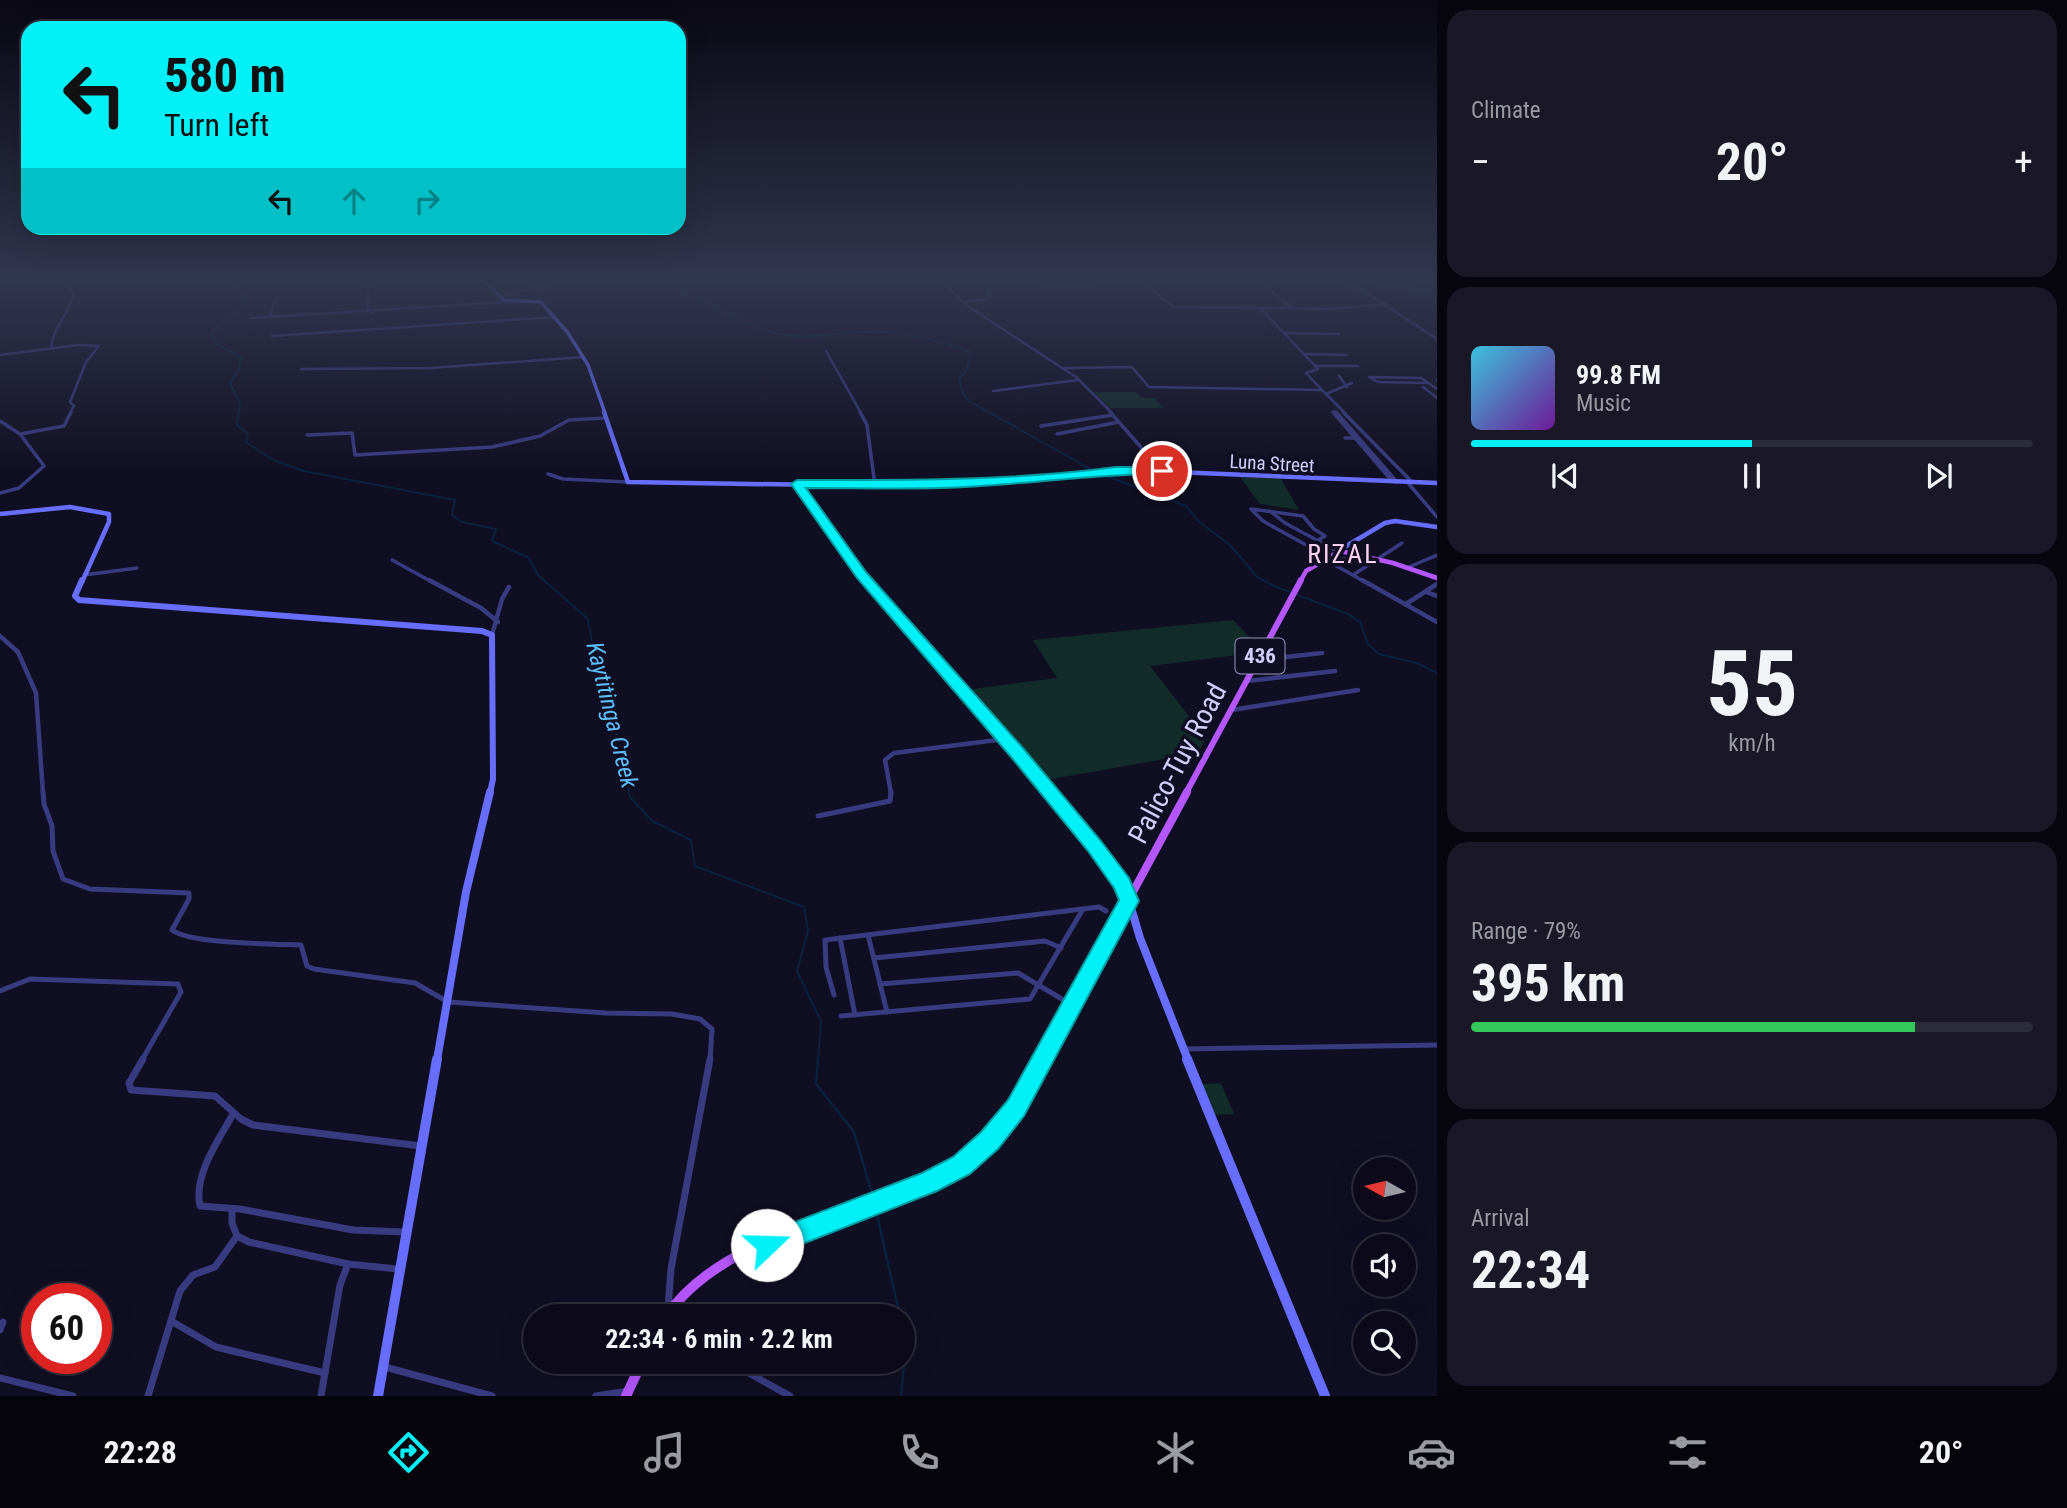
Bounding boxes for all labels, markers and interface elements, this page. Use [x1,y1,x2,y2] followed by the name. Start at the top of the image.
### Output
[164,47,286,104] text: 580 m
[49,49,140,140] icon: left
[1471,97,1541,124] text: Climate
[164,106,269,144] text: Turn left
[1716,132,1788,193] text: 20°
[1471,140,1490,184] text: −
[2014,140,2033,184] text: +
[262,182,300,220] icon: left
[335,182,373,220] icon: ahead
[408,182,446,220] icon: right
[1576,360,1661,390] text: 99.8 FM
[1576,390,1631,417] text: Music
[1132,441,1192,501] pin
[1229,450,1315,477] street label: Luna Street
[1143,452,1181,490] icon: arrive
[1546,457,1584,495] icon: previous
[1733,457,1771,495] icon: pause
[1920,457,1958,495] icon: next
[1307,539,1379,569] district label: RIZAL
[1706,631,1798,737] text: 55
[1236,638,1284,674] road number: 436
[580,639,644,791] water label: Kaytitinga Creek
[1121,677,1233,849] street label: Palico-Tuy Road
[1728,730,1776,757] text: km/h
[1471,918,1581,945] text: Range · 79%
[1471,953,1625,1014] text: 395 km
[1353,1157,1416,1220] north arrow
[1353,1157,1416,1374] map controls
[1471,1205,1530,1232] text: Arrival
[730,1208,804,1282] position arrow
[1353,1234,1416,1297] button: sound
[1471,1240,1590,1301] text: 22:34
[21,1283,112,1374] speed limit sign: 60
[1353,1311,1416,1374] button: search
[605,1324,833,1354] text: 22:34 · 6 min · 2.2 km
[384,1428,433,1477] icon: directions
[640,1428,689,1477] icon: music
[895,1428,944,1477] icon: phone
[1151,1428,1200,1477] icon: climate
[1407,1428,1456,1477] icon: car
[1663,1428,1712,1477] icon: filters
[103,1433,177,1471] text: 22:28
[1919,1433,1964,1471] text: 20°

